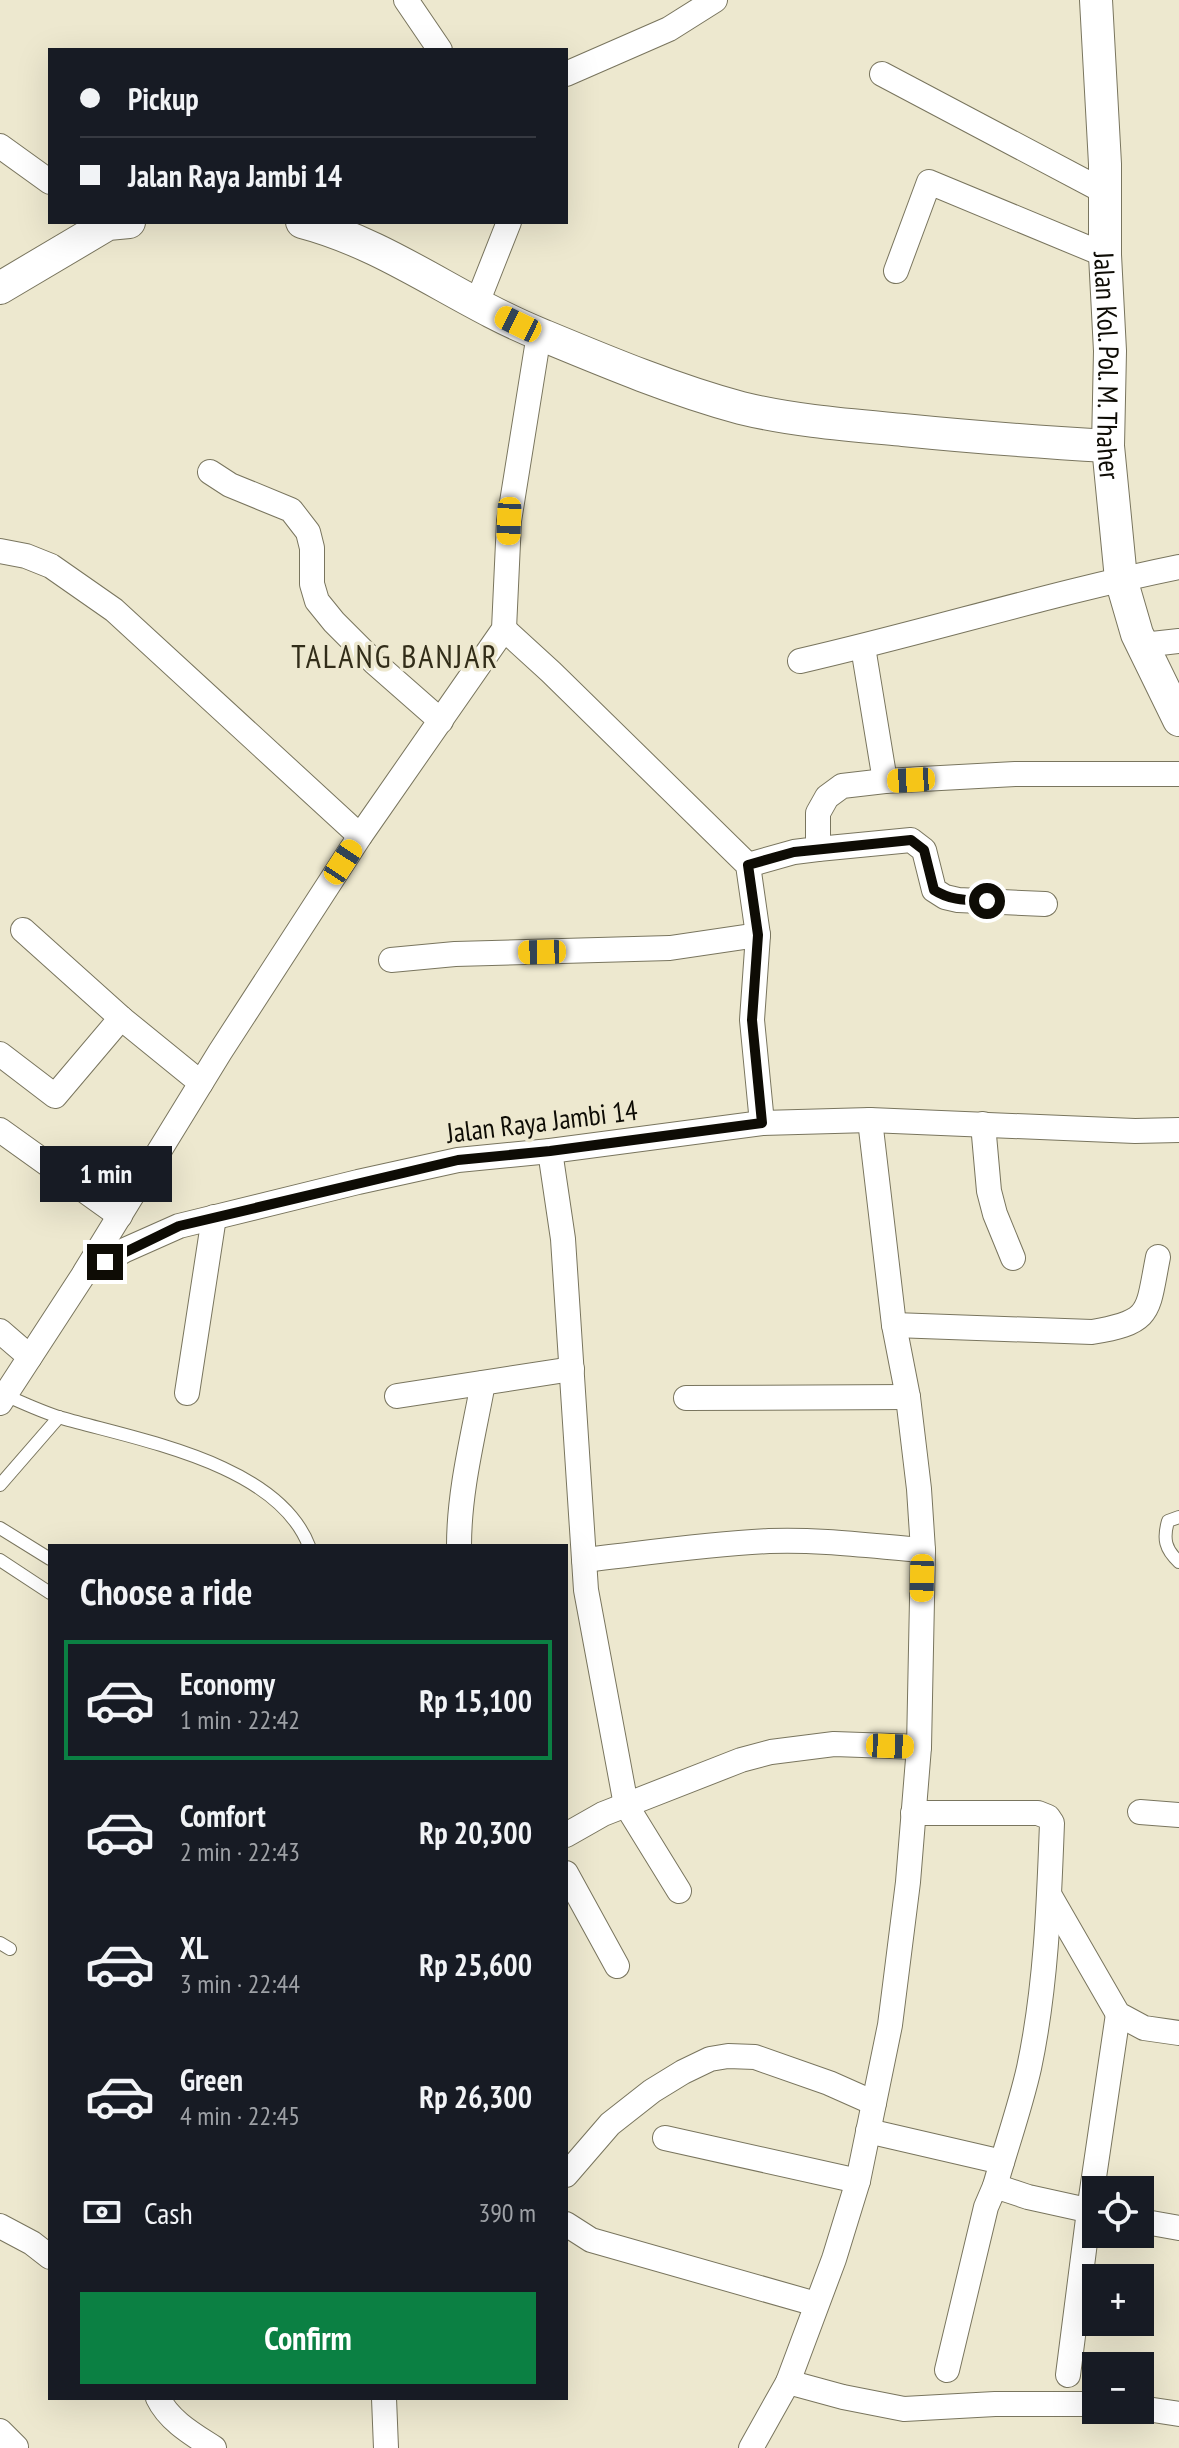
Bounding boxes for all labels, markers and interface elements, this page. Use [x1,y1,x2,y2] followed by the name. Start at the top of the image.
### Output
[128,79,199,118] text: Pickup
[128,156,342,195] text: Jalan Raya Jambi 14
[1086,250,1130,481] street label: Jalan Kol. Pol. M. Thaher
[491,303,545,345] car
[496,497,522,545] car
[291,635,499,677] district label: TALANG BANJAR
[886,767,936,793] car
[320,835,366,889] car
[969,883,1005,919] route start
[518,940,566,964] car
[444,1091,640,1151] street label: Jalan Raya Jambi 14
[39,1146,171,1202] callout: 1 min
[80,1157,132,1190] text: 1 min
[87,1244,123,1280] route end
[910,1554,934,1602] car
[80,1568,252,1615] text: Choose a ride
[84,1664,156,1736] icon: car
[180,1664,275,1703] text: Economy
[419,1681,532,1720] text: Rp 15,100
[180,1703,300,1736] text: 1 min · 22:42
[866,1733,914,1759] car
[84,1796,156,1868] icon: car
[180,1796,266,1835] text: Comfort
[419,1813,532,1852] text: Rp 20,300
[180,1835,300,1868] text: 2 min · 22:43
[84,1928,156,2000] icon: car
[180,1928,209,1967] text: XL
[419,1945,532,1984] text: Rp 25,600
[180,1967,300,2000] text: 3 min · 22:44
[84,2060,156,2132] icon: car
[180,2060,243,2099] text: Green
[419,2077,532,2116] text: Rp 26,300
[180,2099,300,2132] text: 4 min · 22:45
[1082,2176,1154,2424] map controls
[1082,2176,1154,2248] button: locate
[80,2190,124,2234] icon: cash
[144,2193,193,2232] text: Cash
[478,2196,536,2229] text: 390 m
[1082,2264,1154,2336] button: +
[80,2292,536,2384] button: Confirm
[1082,2352,1154,2424] button: −

